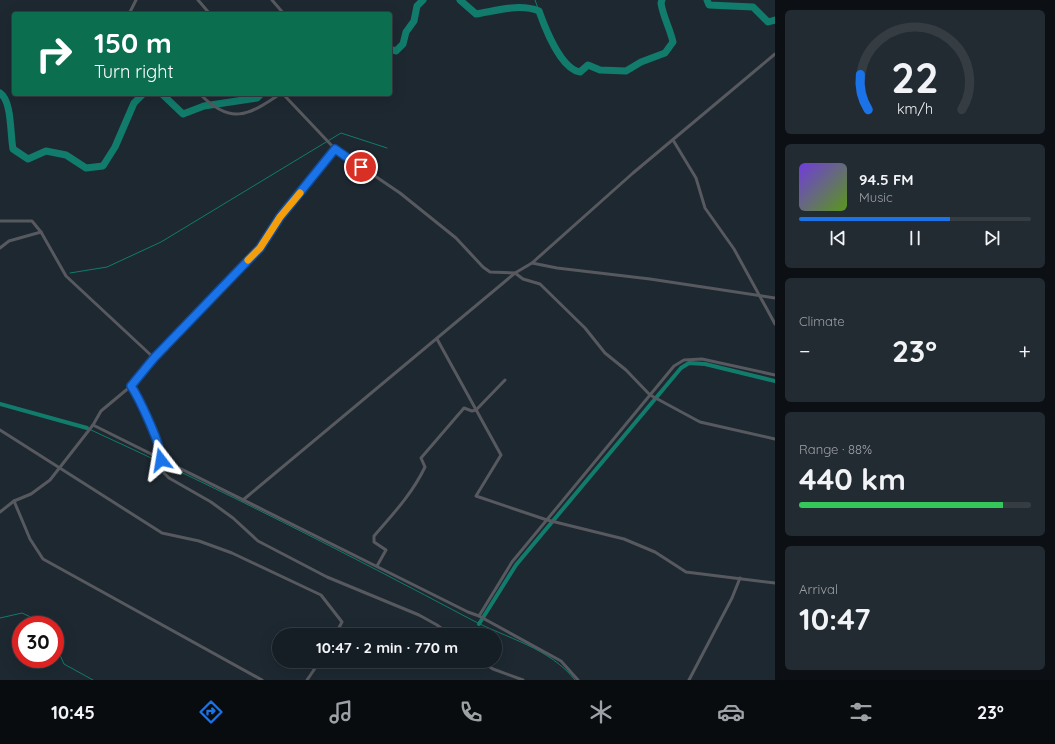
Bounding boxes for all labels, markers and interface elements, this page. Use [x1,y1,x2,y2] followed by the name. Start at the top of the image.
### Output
[94,25,172,60] text: 150 m
[28,28,80,80] icon: right
[891,51,939,103] text: 22
[94,60,174,83] text: Turn right
[897,100,933,118] text: km/h
[344,150,378,184] pin
[350,156,372,178] icon: arrive
[859,170,914,189] text: 94.5 FM
[859,189,893,205] text: Music
[827,227,849,249] icon: previous
[904,227,926,249] icon: pause
[981,227,1003,249] icon: next
[799,313,845,329] text: Climate
[892,332,937,370] text: 23°
[799,337,810,365] text: −
[1019,337,1031,365] text: +
[140,439,182,481] position arrow
[799,441,872,457] text: Range · 88%
[799,460,906,498] text: 440 km
[799,581,838,597] text: Arrival
[799,600,871,638] text: 10:47
[12,616,64,668] speed limit sign: 30
[316,638,458,657] text: 10:47 · 2 min · 770 m
[197,698,225,726] icon: directions
[327,698,355,726] icon: music
[457,698,485,726] icon: phone
[587,698,615,726] icon: climate
[717,698,745,726] icon: car
[847,698,875,726] icon: filters
[51,701,95,724] text: 10:45
[977,701,1004,724] text: 23°

